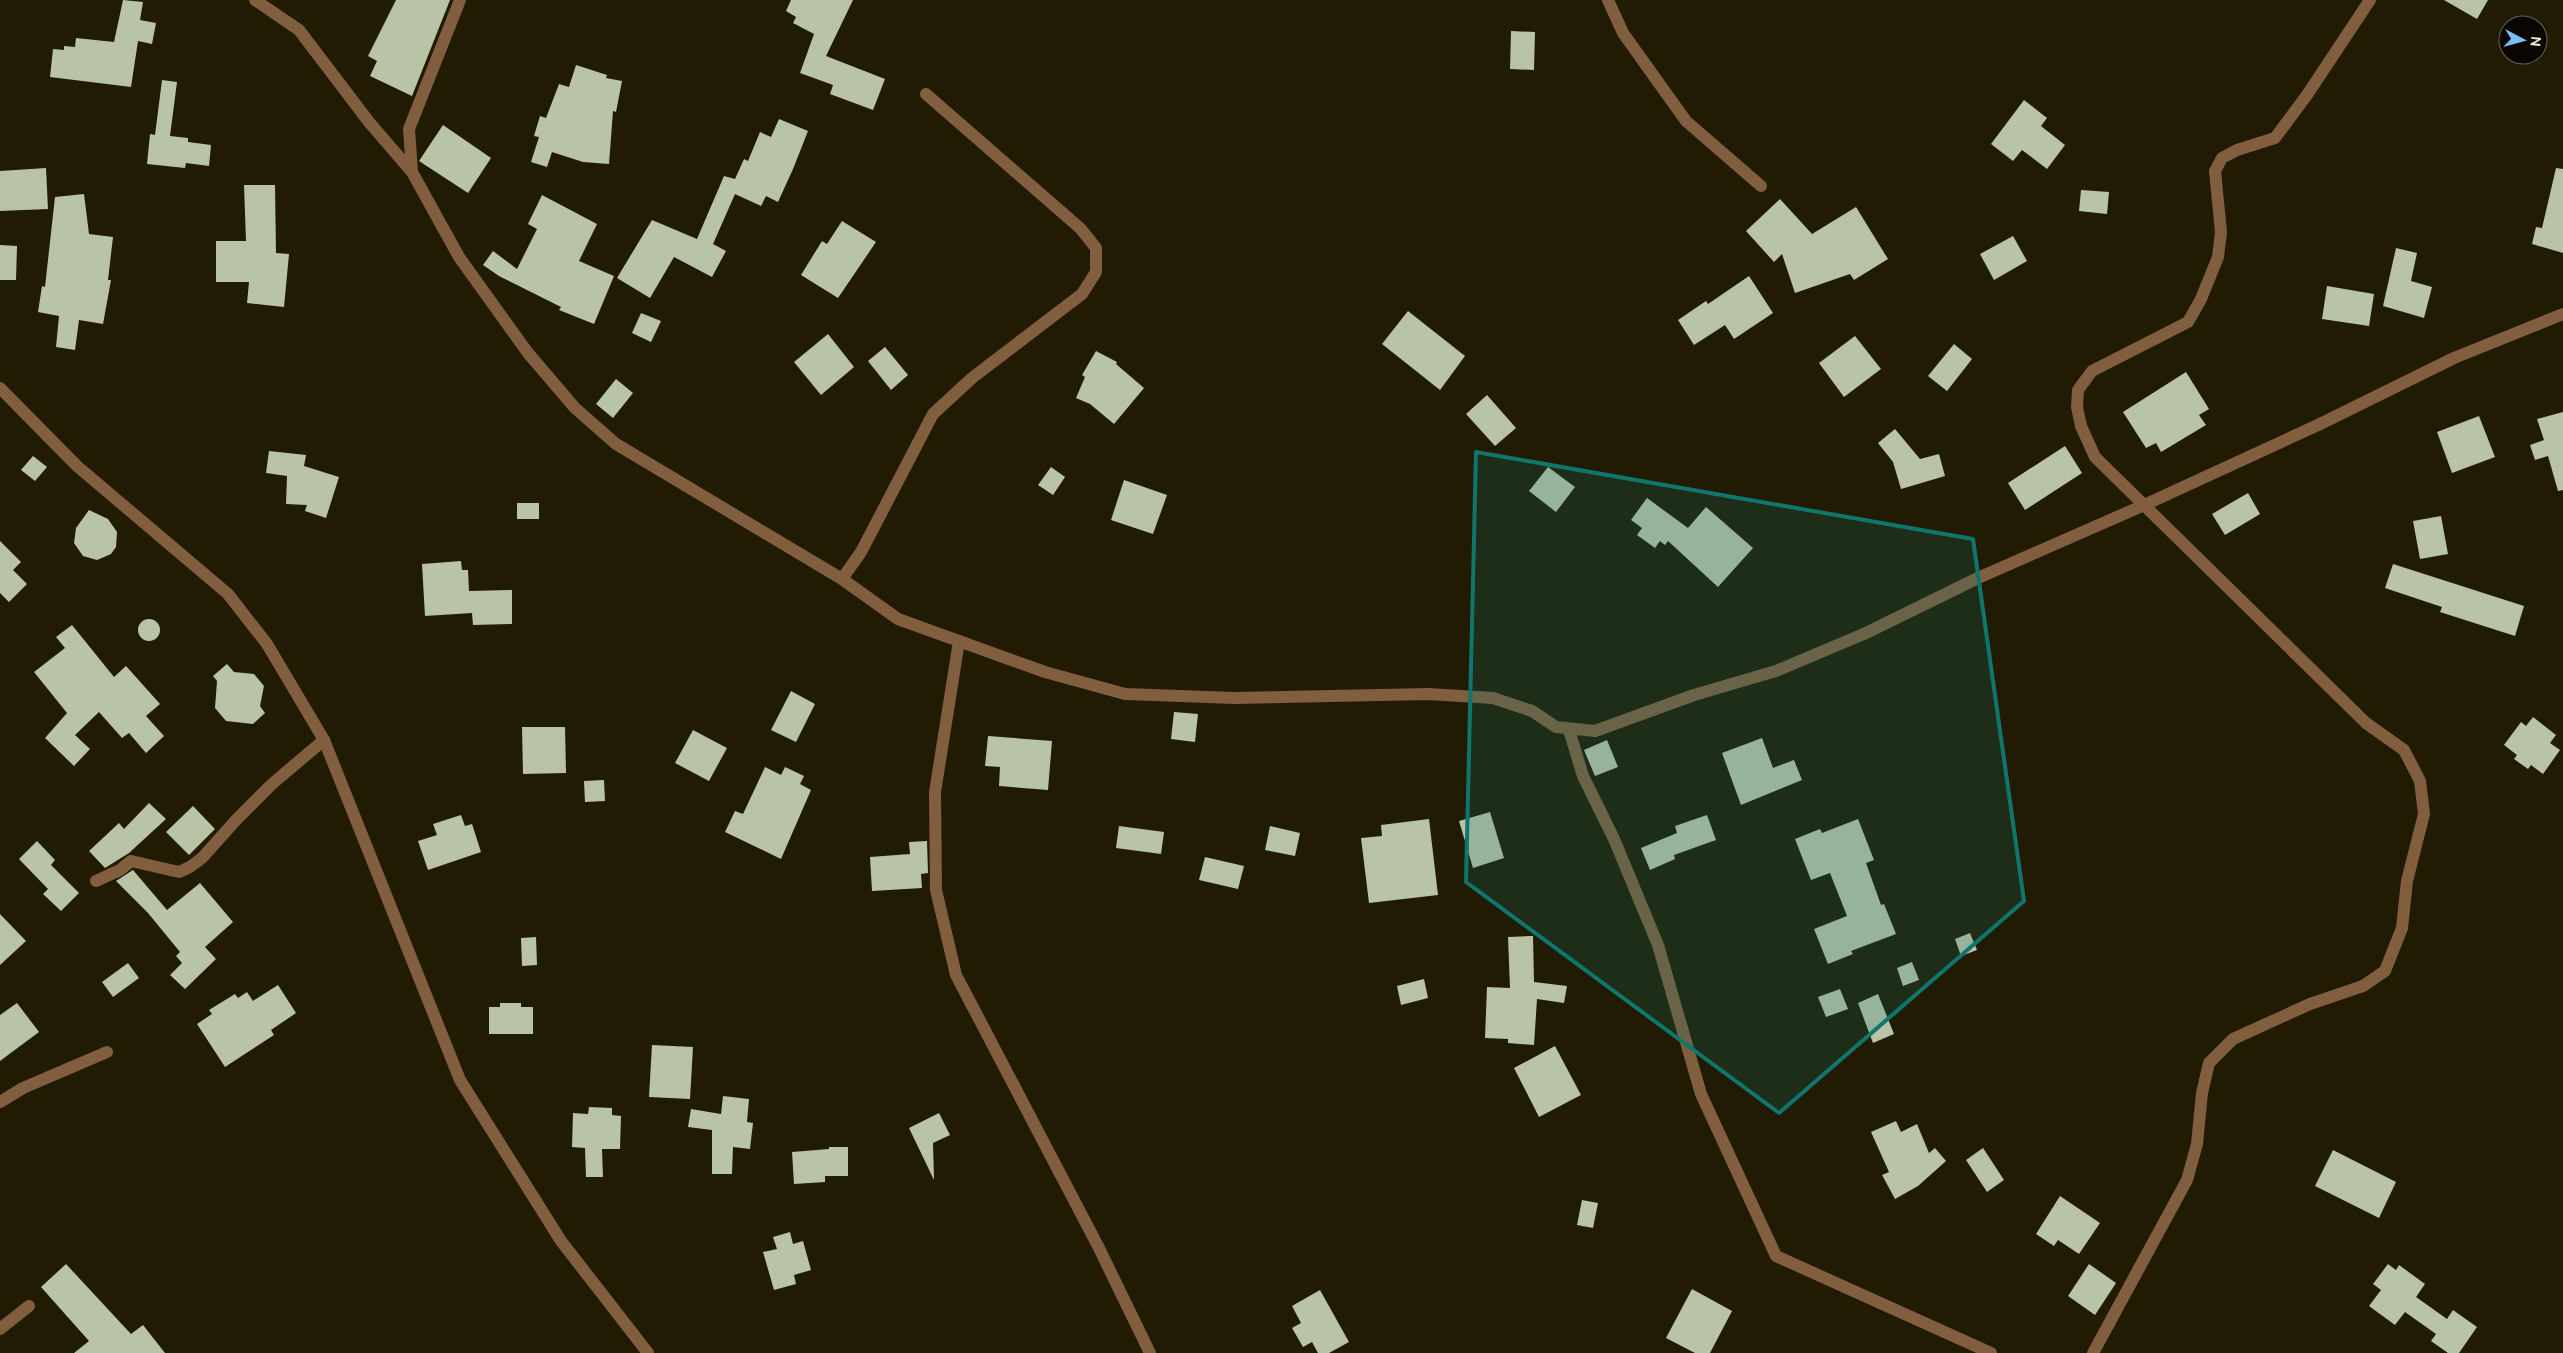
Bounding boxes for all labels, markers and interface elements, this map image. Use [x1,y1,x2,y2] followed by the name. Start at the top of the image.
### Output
[2498,15,2548,65] north arrow
[2527,35,2544,47] text: N

